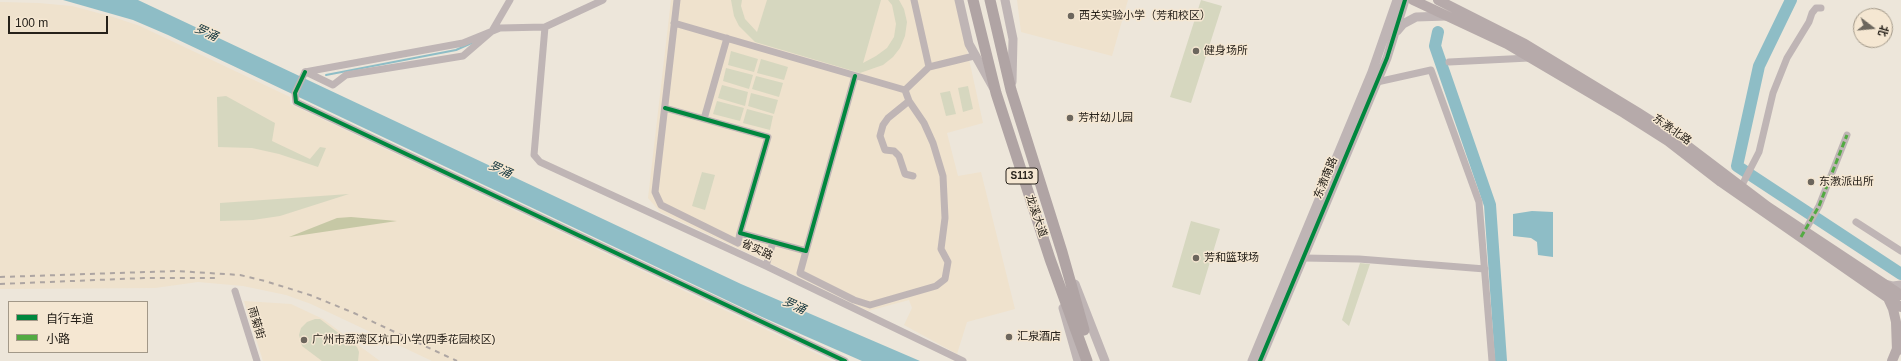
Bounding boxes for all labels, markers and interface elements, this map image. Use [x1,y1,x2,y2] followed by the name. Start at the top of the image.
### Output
[10,8,110,34] scale bar
[1853,8,1893,48] north arrow
[1079,9,1211,23] place label: 西关实验小学（芳和校区）
[1066,11,1076,21] marker: 西关实验小学（芳和校区）
[15,16,48,30] text: 100 m
[192,21,220,45] water label: 罗涌
[1876,24,1891,38] text: 北
[1204,44,1248,58] place label: 健身场所
[1191,46,1201,56] marker: 健身场所
[1078,111,1133,125] place label: 芳村幼儿园
[1650,112,1694,148] street label: 东漖北路
[1065,113,1075,123] marker: 芳村幼儿园
[1312,155,1340,201] street label: 东漖南路
[486,158,514,182] water label: 罗涌
[1006,168,1038,184] road number: S113
[1819,175,1874,189] place label: 东漖派出所
[1806,177,1816,187] marker: 东漖派出所
[1023,193,1049,239] street label: 龙溪大道
[739,237,775,263] street label: 省实路
[1204,251,1259,265] place label: 芳和篮球场
[1191,253,1201,263] marker: 芳和篮球场
[780,294,808,318] water label: 罗涌
[8,301,148,353] legend
[245,305,267,341] street label: 雨菊街
[46,312,94,326] text: 自行车道
[1017,330,1061,344] place label: 汇泉酒店
[46,332,70,346] text: 小路
[1004,332,1014,342] marker: 汇泉酒店
[312,333,495,347] place label: 广州市荔湾区坑口小学(四季花园校区)
[299,335,309,345] marker: 广州市荔湾区坑口小学(四季花园校区)

